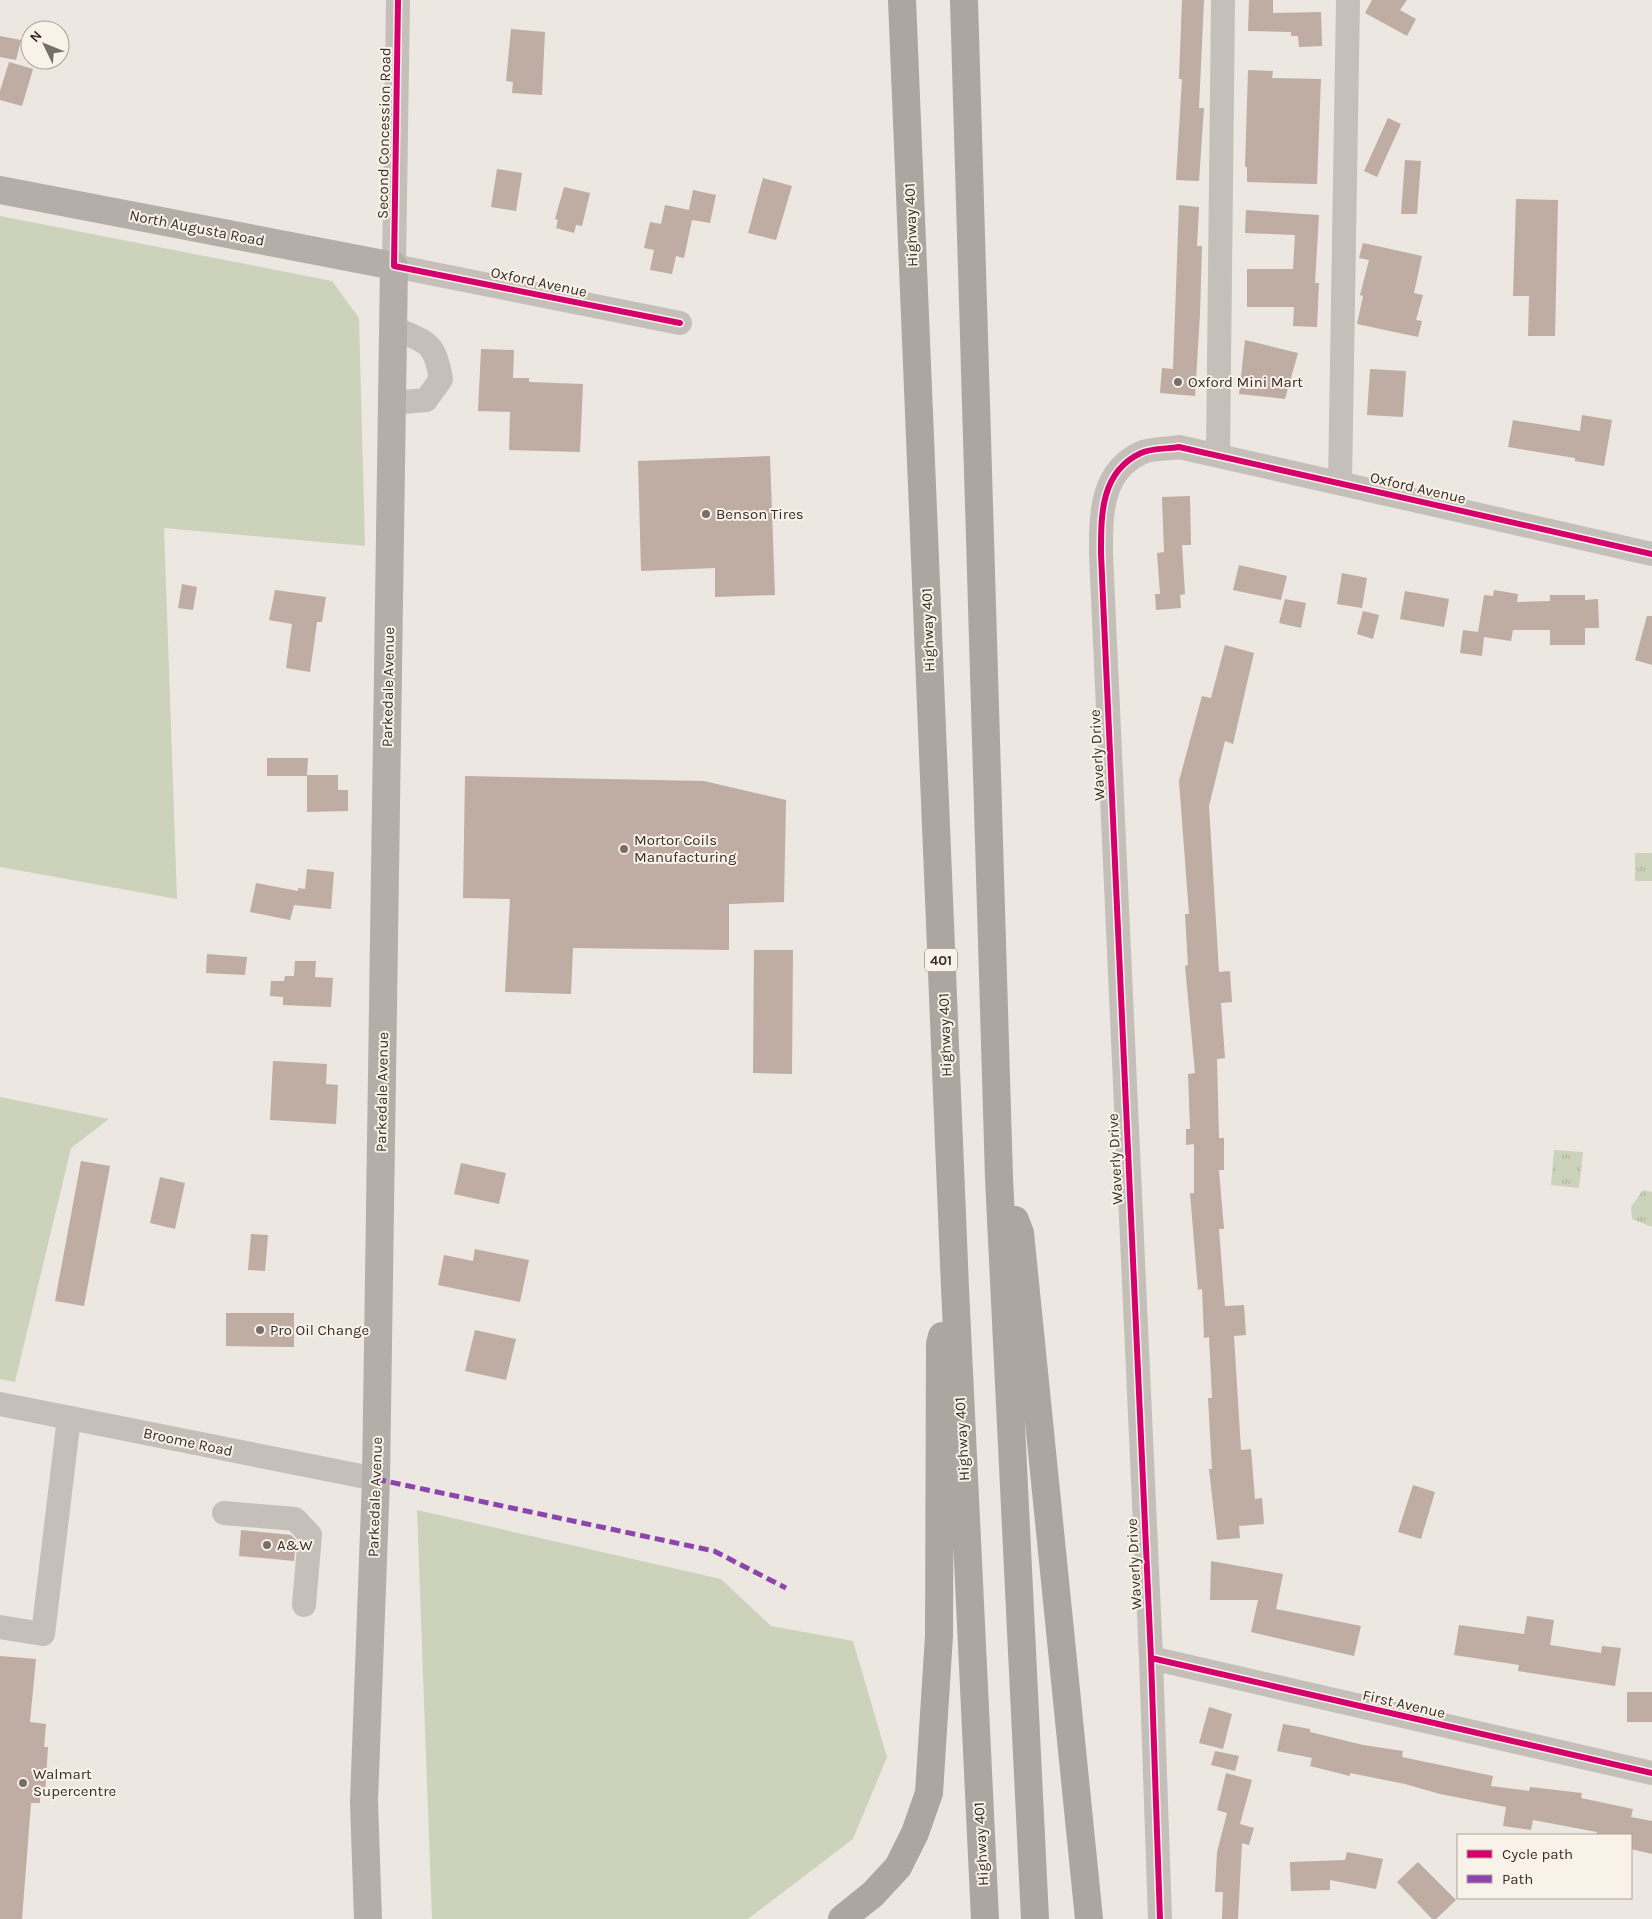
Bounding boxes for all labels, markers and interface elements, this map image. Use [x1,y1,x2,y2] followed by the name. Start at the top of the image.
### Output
[20,20,70,70] north arrow
[26,27,46,46] text: N
[374,47,394,219] street label: Second Concession Road
[901,183,921,267] street label: Highway 401
[128,206,266,250] street label: North Augusta Road
[489,263,589,301] street label: Oxford Avenue
[1188,373,1303,391] place label: Oxford Mini Mart
[1172,376,1184,388] marker: Oxford Mini Mart
[1368,468,1468,508] street label: Oxford Avenue
[716,505,804,523] place label: Benson Tires
[700,508,712,520] marker: Benson Tires
[918,588,938,672] street label: Highway 401
[378,627,398,747] street label: Parkedale Avenue
[1086,709,1108,801] street label: Waverly Drive
[634,831,737,866] place label: Mortor Coils Manufacturing
[618,843,630,855] marker: Mortor Coils Manufacturing
[925,948,957,972] road number: 401
[935,993,955,1077] street label: Highway 401
[372,1032,392,1152] street label: Parkedale Avenue
[1104,1113,1126,1205] street label: Waverly Drive
[270,1321,369,1339] place label: Pro Oil Change
[254,1324,266,1336] marker: Pro Oil Change
[951,1397,973,1481] street label: Highway 401
[142,1424,234,1460] street label: Broome Road
[364,1437,386,1557] street label: Parkedale Avenue
[1123,1518,1145,1610] street label: Waverly Drive
[277,1536,313,1554] place label: A&W
[261,1539,273,1551] marker: A&W
[1361,1686,1447,1722] street label: First Avenue
[33,1765,116,1800] place label: Walmart Supercentre
[17,1777,29,1789] marker: Walmart Supercentre
[970,1802,992,1886] street label: Highway 401
[1457,1834,1632,1899] legend
[1502,1845,1573,1863] text: Cycle path
[1502,1870,1533,1888] text: Path

